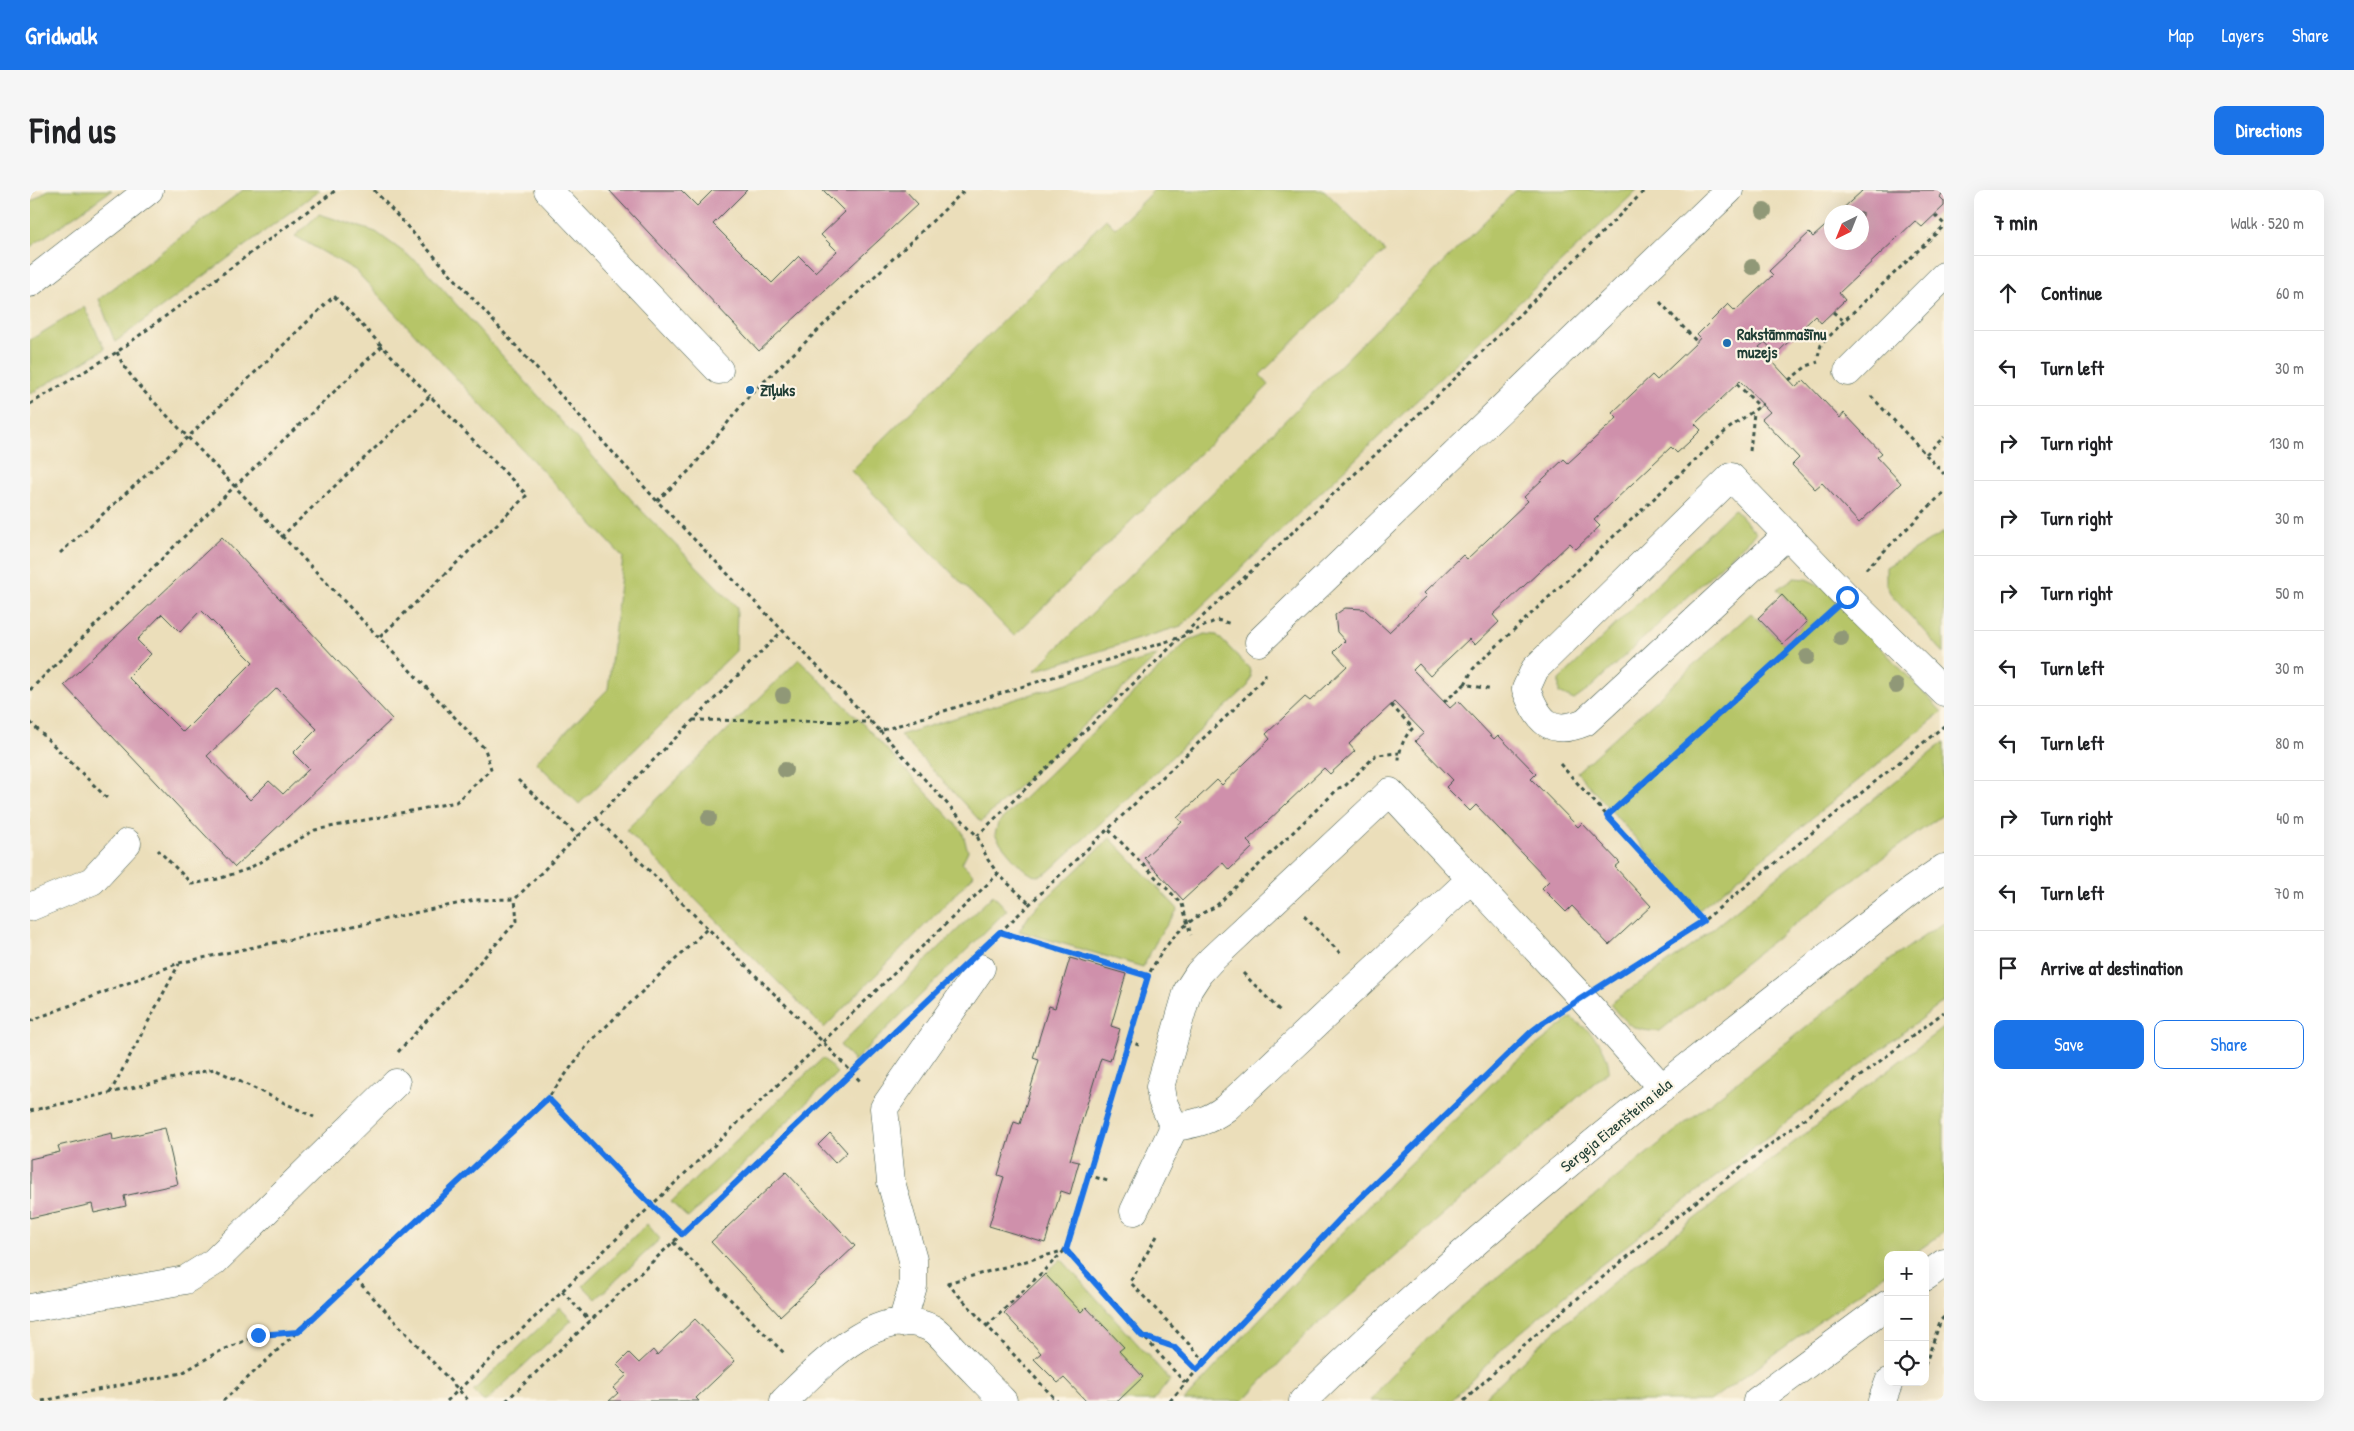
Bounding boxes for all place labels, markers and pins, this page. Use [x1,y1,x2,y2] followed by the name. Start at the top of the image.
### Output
[1737,323,1827,363] place label: Rakstāmmašīnu muzejs
[1721,337,1733,349] marker: Rakstāmmašīnu muzejs
[760,379,796,401] place label: Zīļuks
[744,384,756,396] marker: Zīļuks

